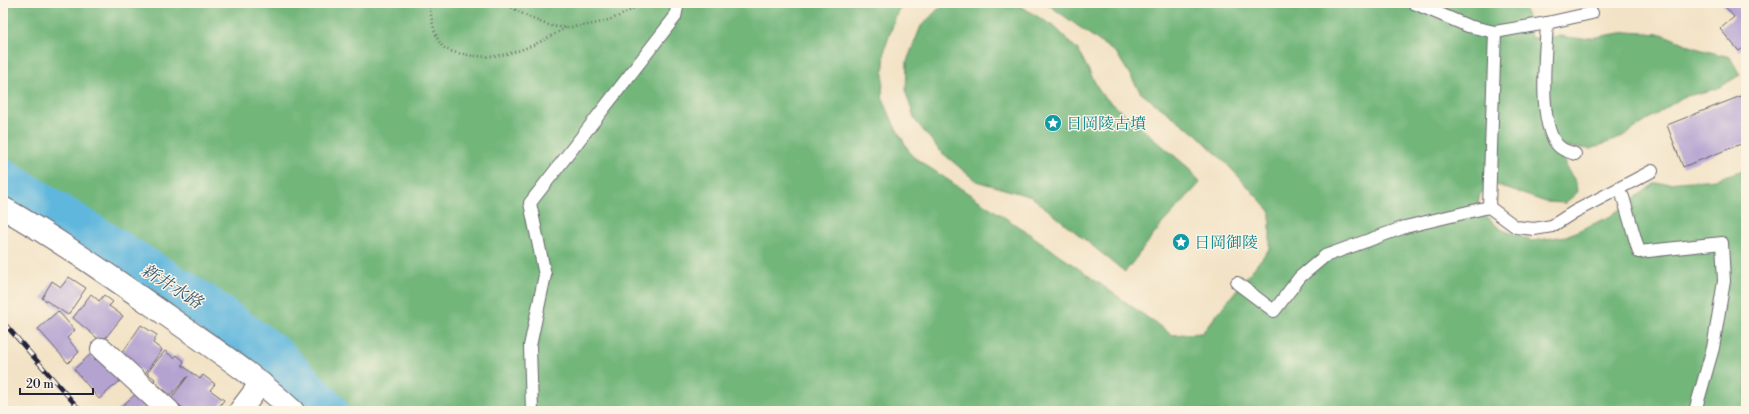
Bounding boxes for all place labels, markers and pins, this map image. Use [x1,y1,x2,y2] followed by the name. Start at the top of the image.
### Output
[1043,113,1063,133] place icon: 日岡陵古墳
[1066,114,1146,134] place label: 日岡陵古墳
[1171,232,1191,252] place icon: 日岡御陵
[1194,233,1258,253] place label: 日岡御陵

